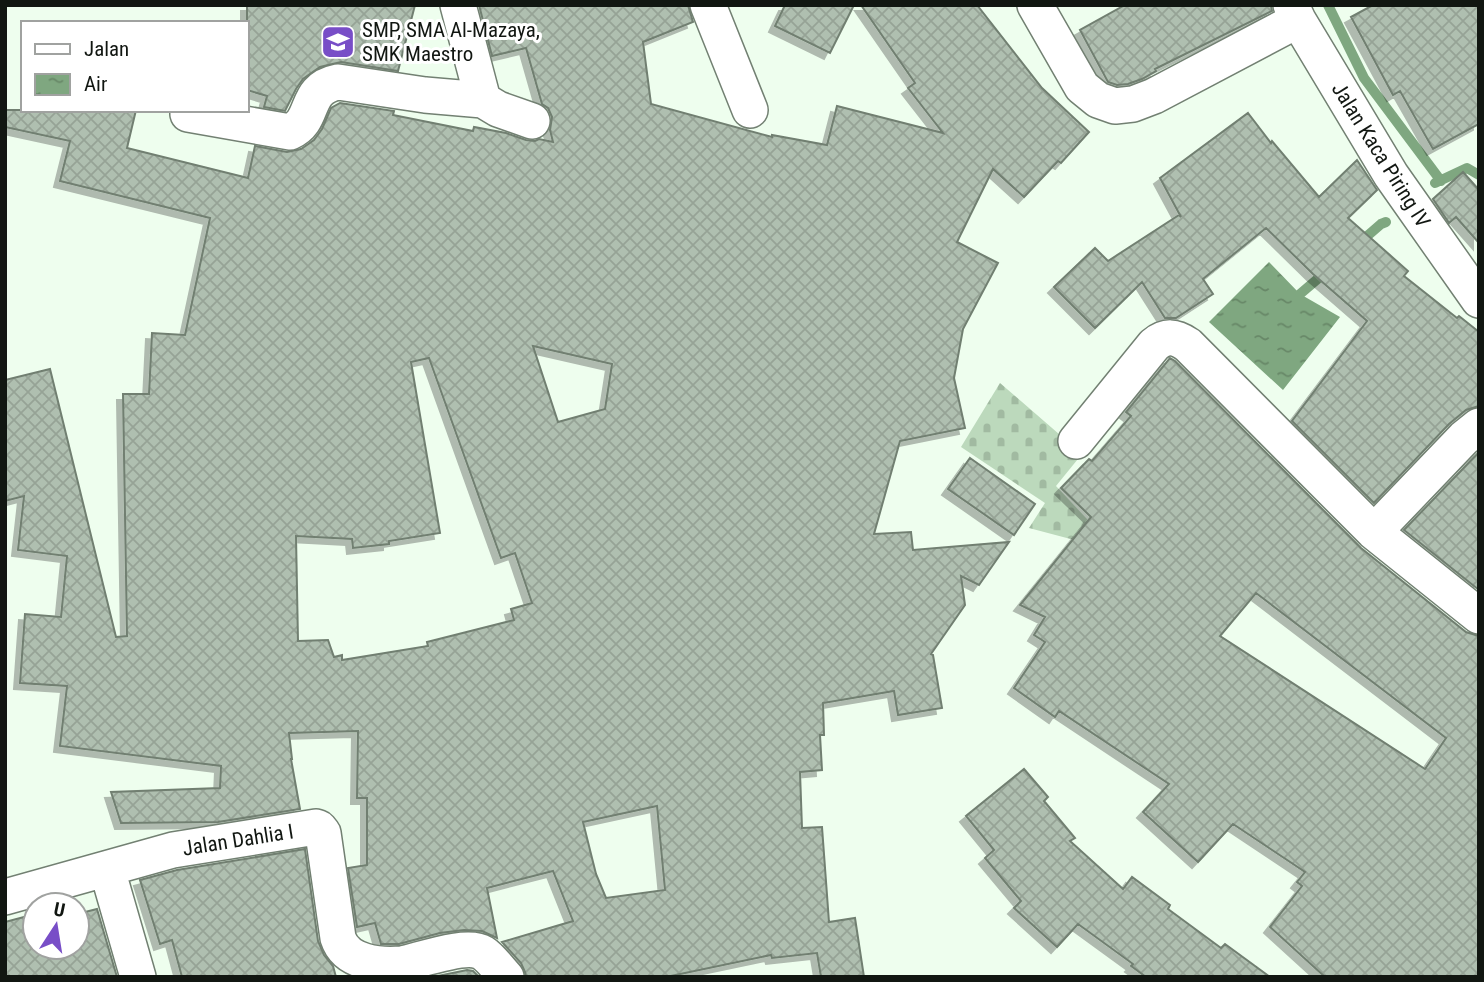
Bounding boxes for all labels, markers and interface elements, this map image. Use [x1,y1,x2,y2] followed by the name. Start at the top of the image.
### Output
[362,18,540,66] place label: SMP, SMA Al-Mazaya, SMK Maestro
[21,21,248,112] legend
[319,23,357,61] school or university icon: SMP, SMA Al-Mazaya, SMK Maestro
[84,37,129,61] text: Jalan
[84,72,107,96] text: Air
[1327,78,1435,232] street label: Jalan Kaca Piring IV
[181,819,295,861] street label: Jalan Dahlia I
[21,891,91,961] north arrow
[52,897,67,922] text: U

